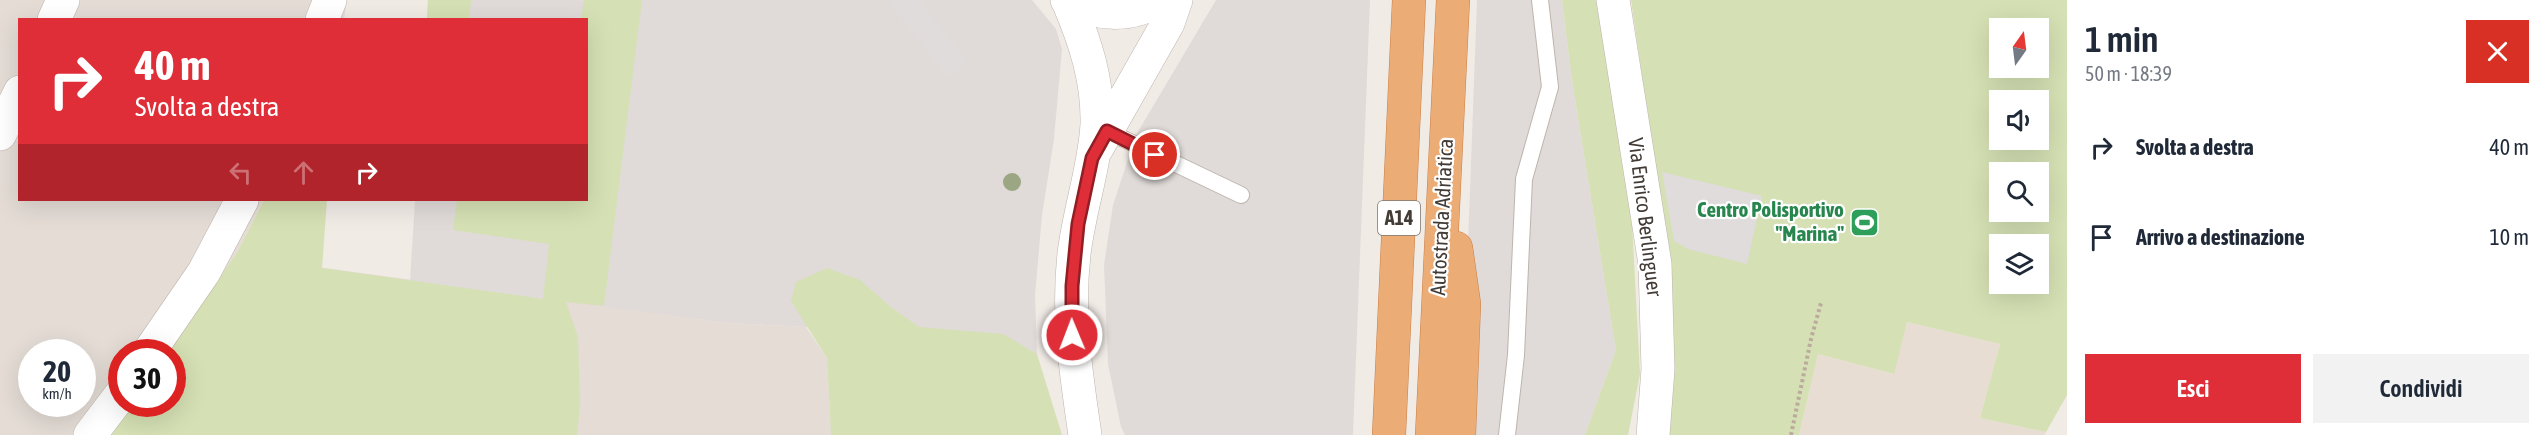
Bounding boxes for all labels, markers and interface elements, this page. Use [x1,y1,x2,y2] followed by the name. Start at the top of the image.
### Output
[1989,18,2049,78] north arrow
[1989,18,2049,294] map controls
[2085,18,2159,60] text: 1 min
[2466,20,2529,83] button: close
[135,41,210,89] text: 40 m
[36,42,114,120] icon: right
[2085,62,2172,85] text: 50 m · 18:39
[1989,90,2049,150] button: sound
[135,91,279,122] text: Svolta a destra
[1129,129,1180,180] pin
[2085,131,2118,164] icon: right
[2136,134,2254,160] text: Svolta a destra
[2489,134,2529,160] text: 40 m
[1624,136,1668,298] street label: Via Enrico Berlinguer
[1138,138,1171,171] icon: arrive
[1425,138,1457,296] street label: Autostrada Adriatica
[224,156,257,189] icon: left
[287,156,320,189] icon: ahead
[350,156,383,189] icon: right
[1989,162,2049,222] button: search
[1697,197,1844,245] place label: Centro Polisportivo "Marina"
[1378,201,1420,235] road number: A14
[1849,206,1881,238] sports icon: Centro Polisportivo "Marina"
[2085,221,2118,254] icon: arrive
[2136,224,2305,250] text: Arrivo a destinazione
[2489,224,2529,250] text: 10 m
[1989,234,2049,294] button: layers
[1040,303,1104,367] position arrow
[108,339,186,417] speed limit sign: 30
[43,354,71,388] text: 20
[2085,354,2301,423] button: Esci
[2313,354,2529,423] button: Condividi
[42,385,72,402] text: km/h

